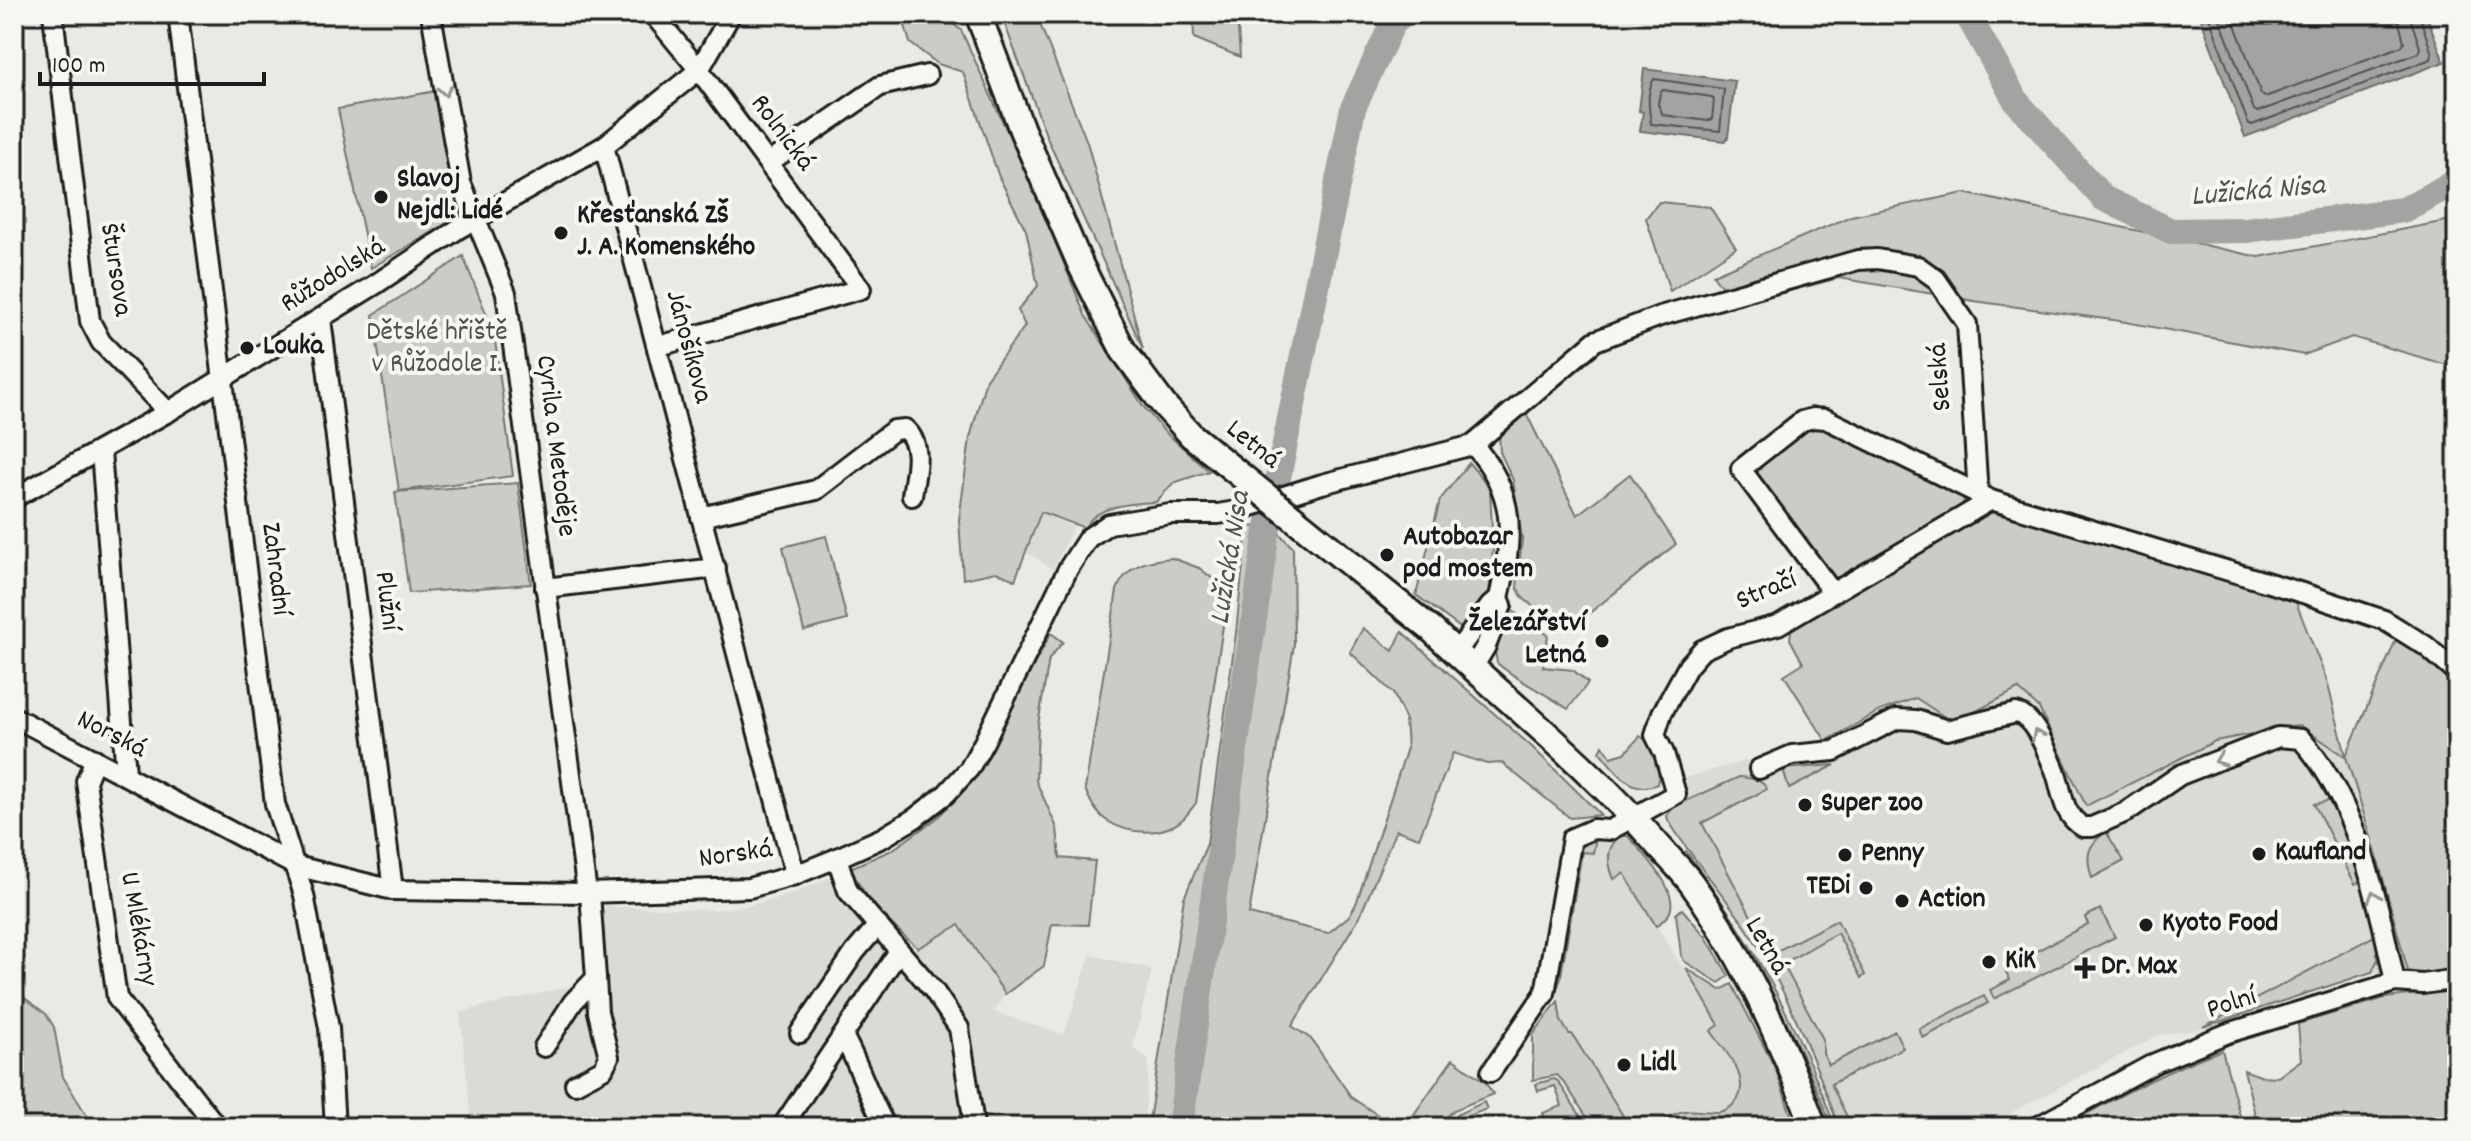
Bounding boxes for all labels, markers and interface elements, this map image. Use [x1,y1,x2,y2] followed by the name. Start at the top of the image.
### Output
[40,36,264,86] scale bar
[52,50,105,84] text: 100 m
[435,84,452,98] one-way arrow
[739,87,823,181] street label: Rolnická
[397,161,503,233] place label: Slavoj Nejdl: Lidé
[2189,166,2329,220] water label: Lužická Nisa
[372,188,390,206] marker: Slavoj Nejdl: Lidé
[577,197,755,269] place label: Křesťanská ZŠ J. A. Komenského
[87,221,141,320] street label: Štursova
[552,224,570,242] marker: Křesťanská ZŠ J. A. Komenského
[274,229,394,325] street label: Růžodolská
[653,286,721,409] street label: Jánošíkova
[366,314,508,386] park label: Dětské hřiště v Růžodole I.
[263,328,324,368] place label: Louka
[238,339,256,357] marker: Louka
[1920,341,1964,413] street label: Selská
[523,353,585,539] street label: Cyrila a Metoděje
[1216,411,1288,481] street label: Letná
[1200,486,1264,628] water label: Lužická Nisa
[1403,519,1533,591] place label: Autobazar pod mostem
[248,520,300,619] street label: Zahradní
[1378,546,1396,564] marker: Autobazar pod mostem
[1730,561,1805,623] street label: Stračí
[362,569,409,635] street label: Plužní
[1468,605,1589,677] place label: Železářství Letná
[1593,632,1611,650] marker: Železářství Letná
[69,701,153,771] street label: Norská
[2031,728,2047,743] one-way arrow
[2214,750,2228,767] one-way arrow
[1821,785,1923,825] place label: Super zoo
[1796,796,1814,814] marker: Super zoo
[697,831,775,881] street label: Norská
[2275,834,2366,874] place label: Kaufland
[1861,835,1925,875] place label: Penny
[2250,845,2268,863] marker: Kaufland
[1836,846,1854,864] marker: Penny
[1807,868,1850,908] place label: TEDi
[107,869,167,990] street label: U Mlékárny
[1857,879,1875,897] marker: TEDi
[1918,881,1985,921] place label: Action
[2367,890,2383,903] one-way arrow
[1893,892,1911,910] marker: Action
[2162,905,2278,945] place label: Kyoto Food
[1732,911,1798,983] street label: Letná
[2137,916,2155,934] marker: Kyoto Food
[2005,942,2036,982] place label: KiK
[2101,948,2177,988] place label: Dr. Max
[1980,953,1998,971] marker: KiK
[2076,959,2094,977] marker: Dr. Max
[2202,978,2264,1032] street label: Polní
[1640,1045,1677,1085] place label: Lidl
[1615,1056,1633,1074] marker: Lidl

